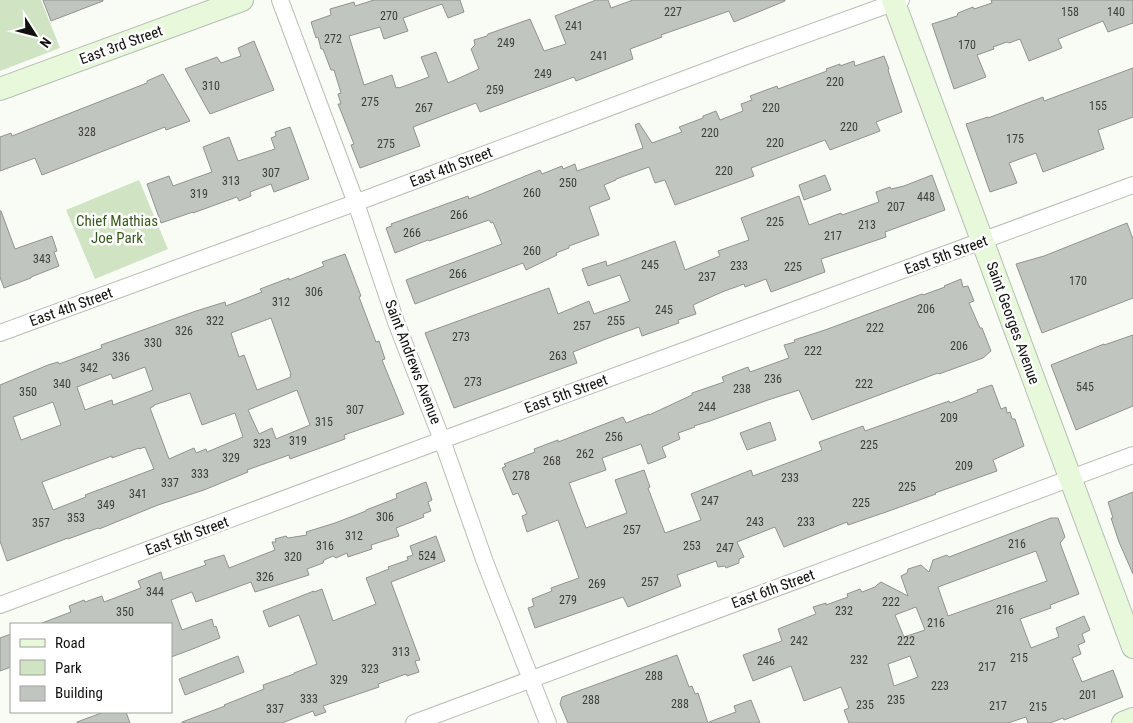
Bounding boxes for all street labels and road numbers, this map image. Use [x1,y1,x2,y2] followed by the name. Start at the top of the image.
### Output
[77,22,165,68] street label: East 3rd Street
[407,143,495,191] street label: East 4th Street
[902,232,990,278] street label: East 5th Street
[982,259,1044,387] street label: Saint Georges Avenue
[27,284,115,330] street label: East 4th Street
[381,297,445,427] street label: Saint Andrews Avenue
[522,371,610,417] street label: East 5th Street
[143,513,231,559] street label: East 5th Street
[729,566,817,612] street label: East 6th Street

